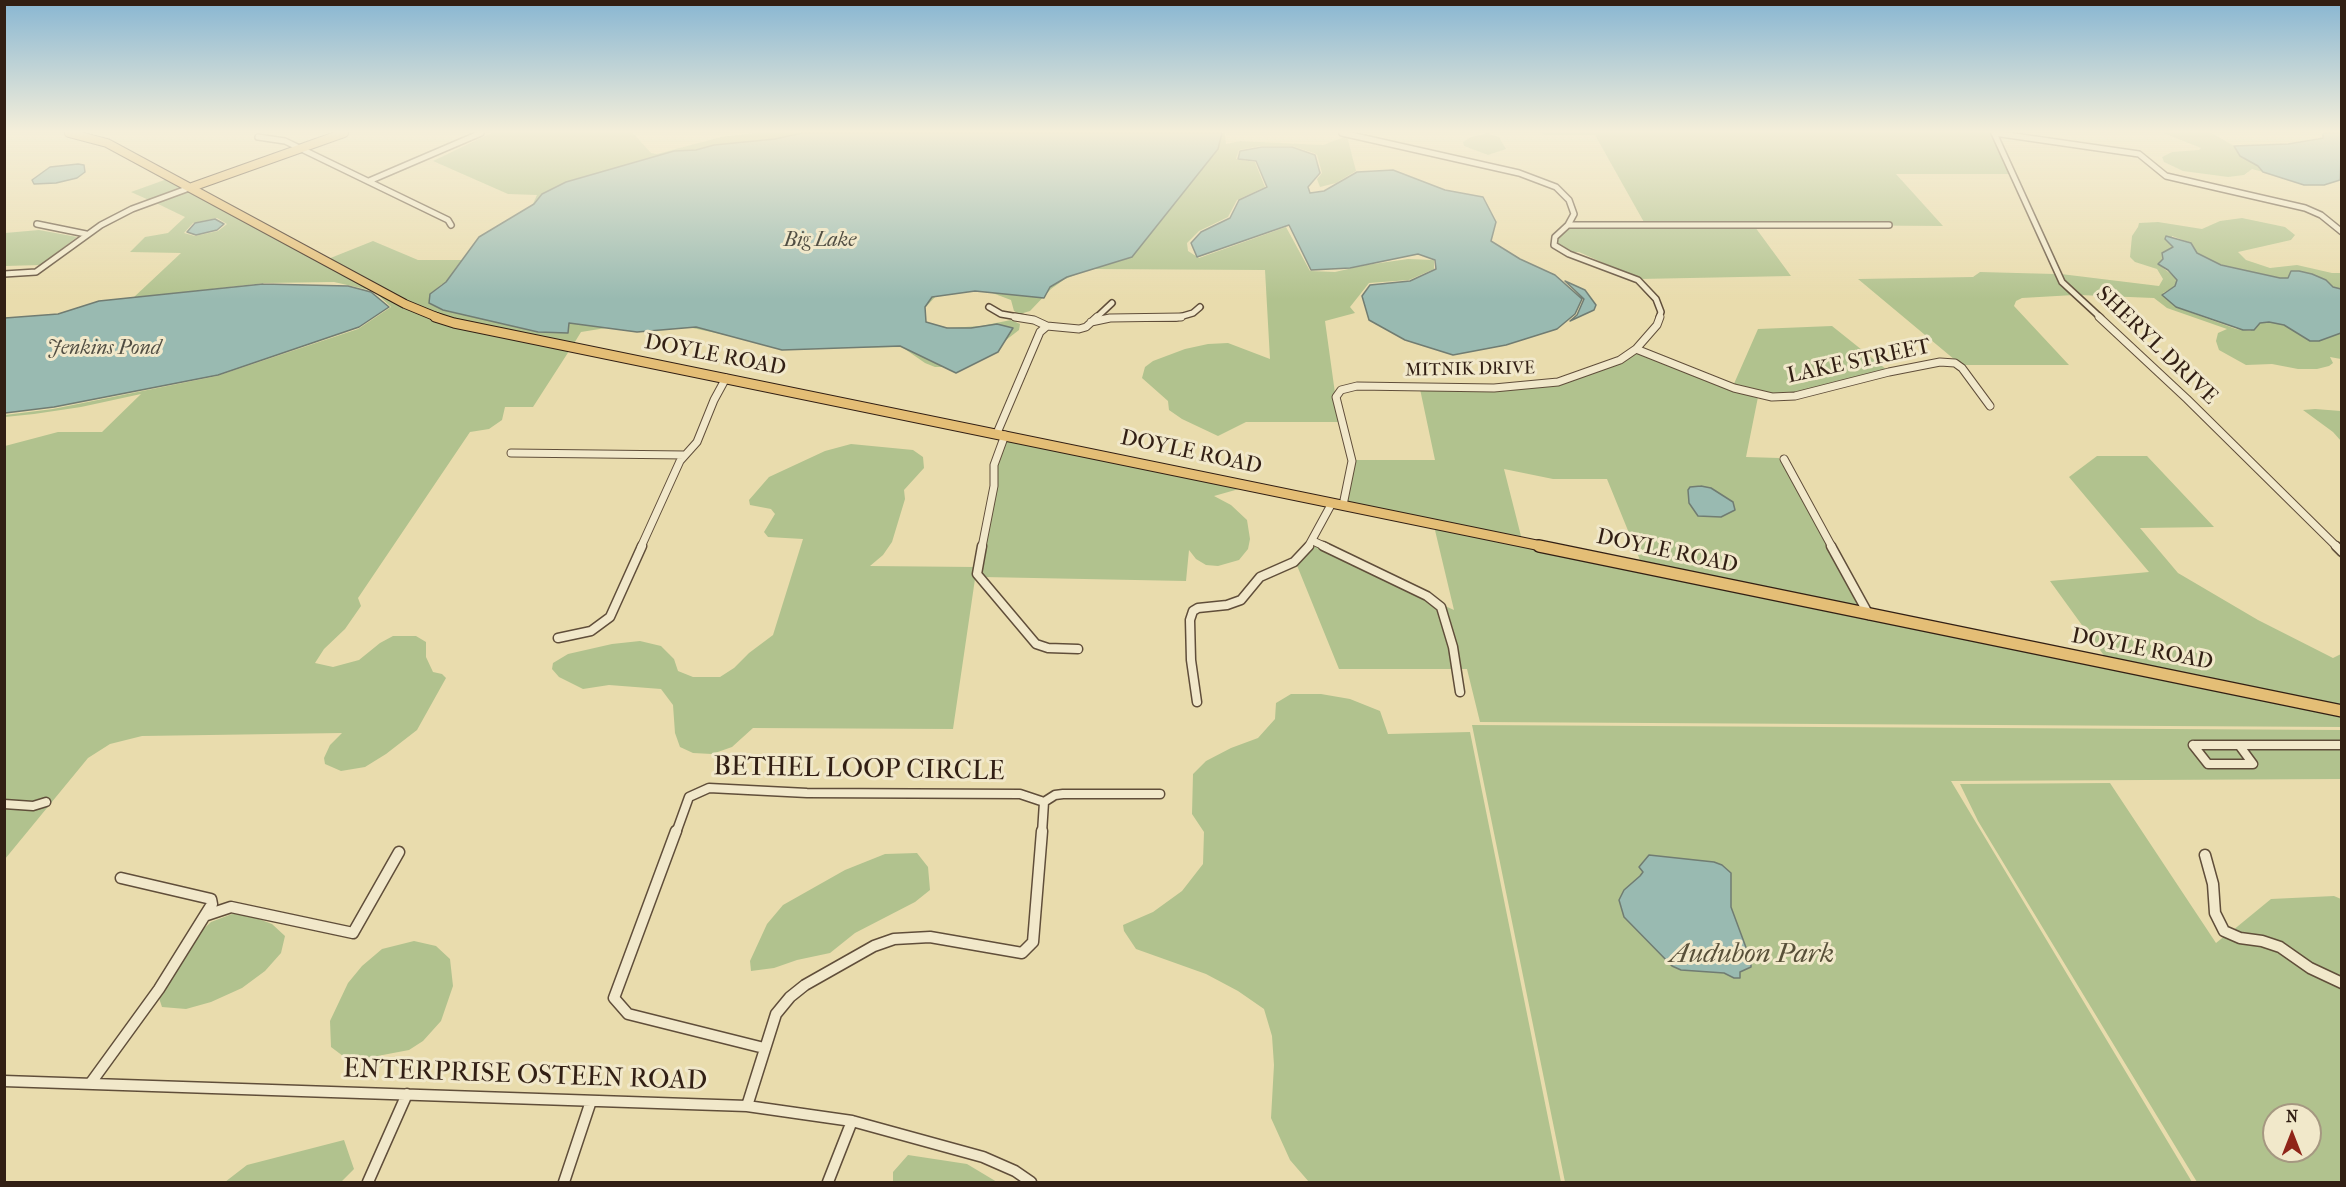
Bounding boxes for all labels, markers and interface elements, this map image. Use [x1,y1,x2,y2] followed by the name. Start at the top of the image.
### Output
[784,229,856,253] water label: Big Lake
[2090,281,2222,411] street label: SHERYL DRIVE
[642,329,788,383] street label: DOYLE ROAD
[1785,334,1933,390] street label: LAKE STREET
[47,337,161,361] water label: Jenkins Pond
[1405,358,1535,382] street label: MITNIK DRIVE
[1118,425,1264,481] street label: DOYLE ROAD
[1594,524,1740,580] street label: DOYLE ROAD
[2069,623,2215,677] street label: DOYLE ROAD
[713,751,1005,789] street label: BETHEL LOOP CIRCLE
[1670,939,1834,971] park label: Audubon Park
[342,1053,708,1099] street label: ENTERPRISE OSTEEN ROAD
[2262,1103,2322,1163] north arrow
[2286,1107,2298,1126] text: N

